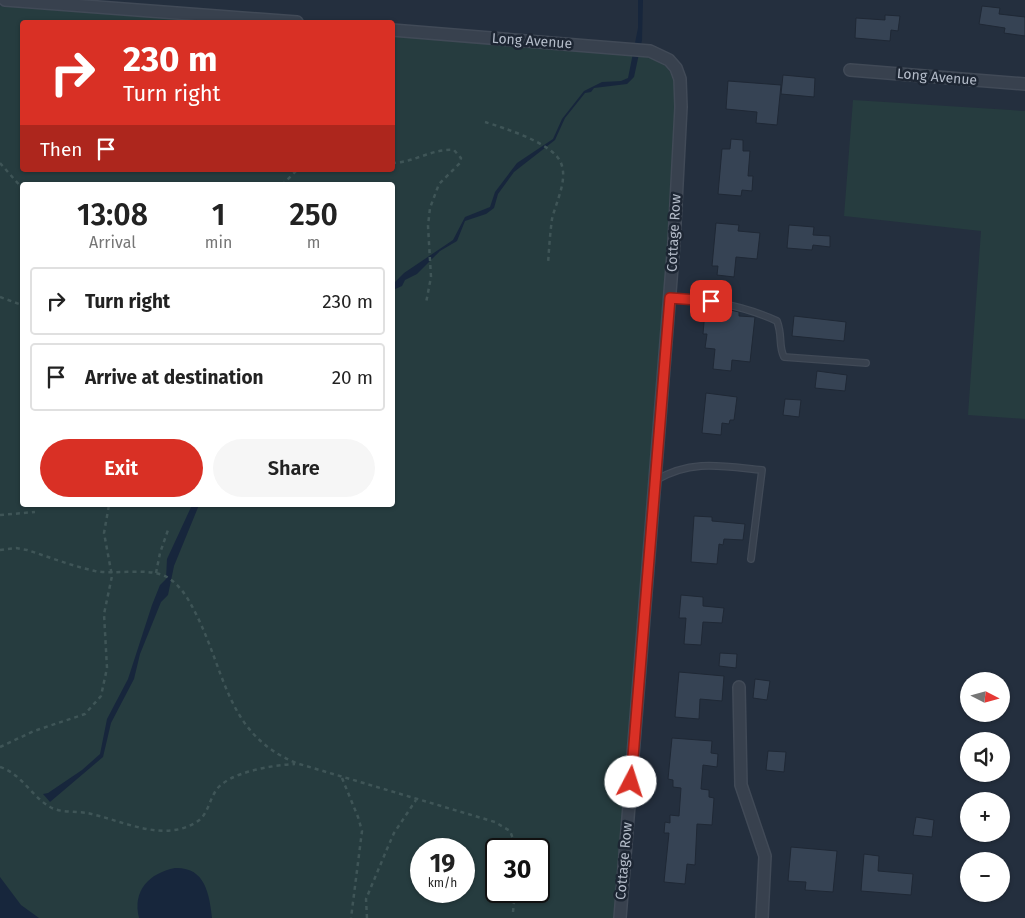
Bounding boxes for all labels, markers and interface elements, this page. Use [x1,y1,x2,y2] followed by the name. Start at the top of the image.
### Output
[491,30,573,52] street label: Long Avenue
[123,38,217,80] text: 230 m
[40,40,105,105] icon: right
[896,65,978,89] street label: Long Avenue
[123,80,220,107] text: Turn right
[92,135,120,163] icon: arrive
[40,138,82,161] text: Then
[663,194,685,272] street label: Cottage Row
[77,197,148,233] text: 13:08
[212,197,226,233] text: 1
[289,197,338,233] text: 250
[89,233,136,252] text: Arrival
[205,233,232,252] text: min
[307,233,321,252] text: m
[690,280,732,322] pin
[42,287,70,315] icon: right
[697,287,725,315] icon: arrive
[85,290,170,313] text: Turn right
[322,290,373,313] text: 230 m
[42,363,70,391] icon: arrive
[85,366,264,389] text: Arrive at destination
[332,366,373,389] text: 20 m
[40,439,203,497] button: Exit
[213,439,375,497] button: Share
[960,672,1010,722] north arrow
[960,672,1010,902] map controls
[960,732,1010,782] button: sound
[604,755,656,807] position arrow
[960,792,1010,842] button: +
[612,821,636,901] street label: Cottage Row
[485,838,550,903] speed limit sign: 30
[430,849,455,879] text: 19
[960,852,1010,902] button: −
[428,876,457,890] text: km/h

